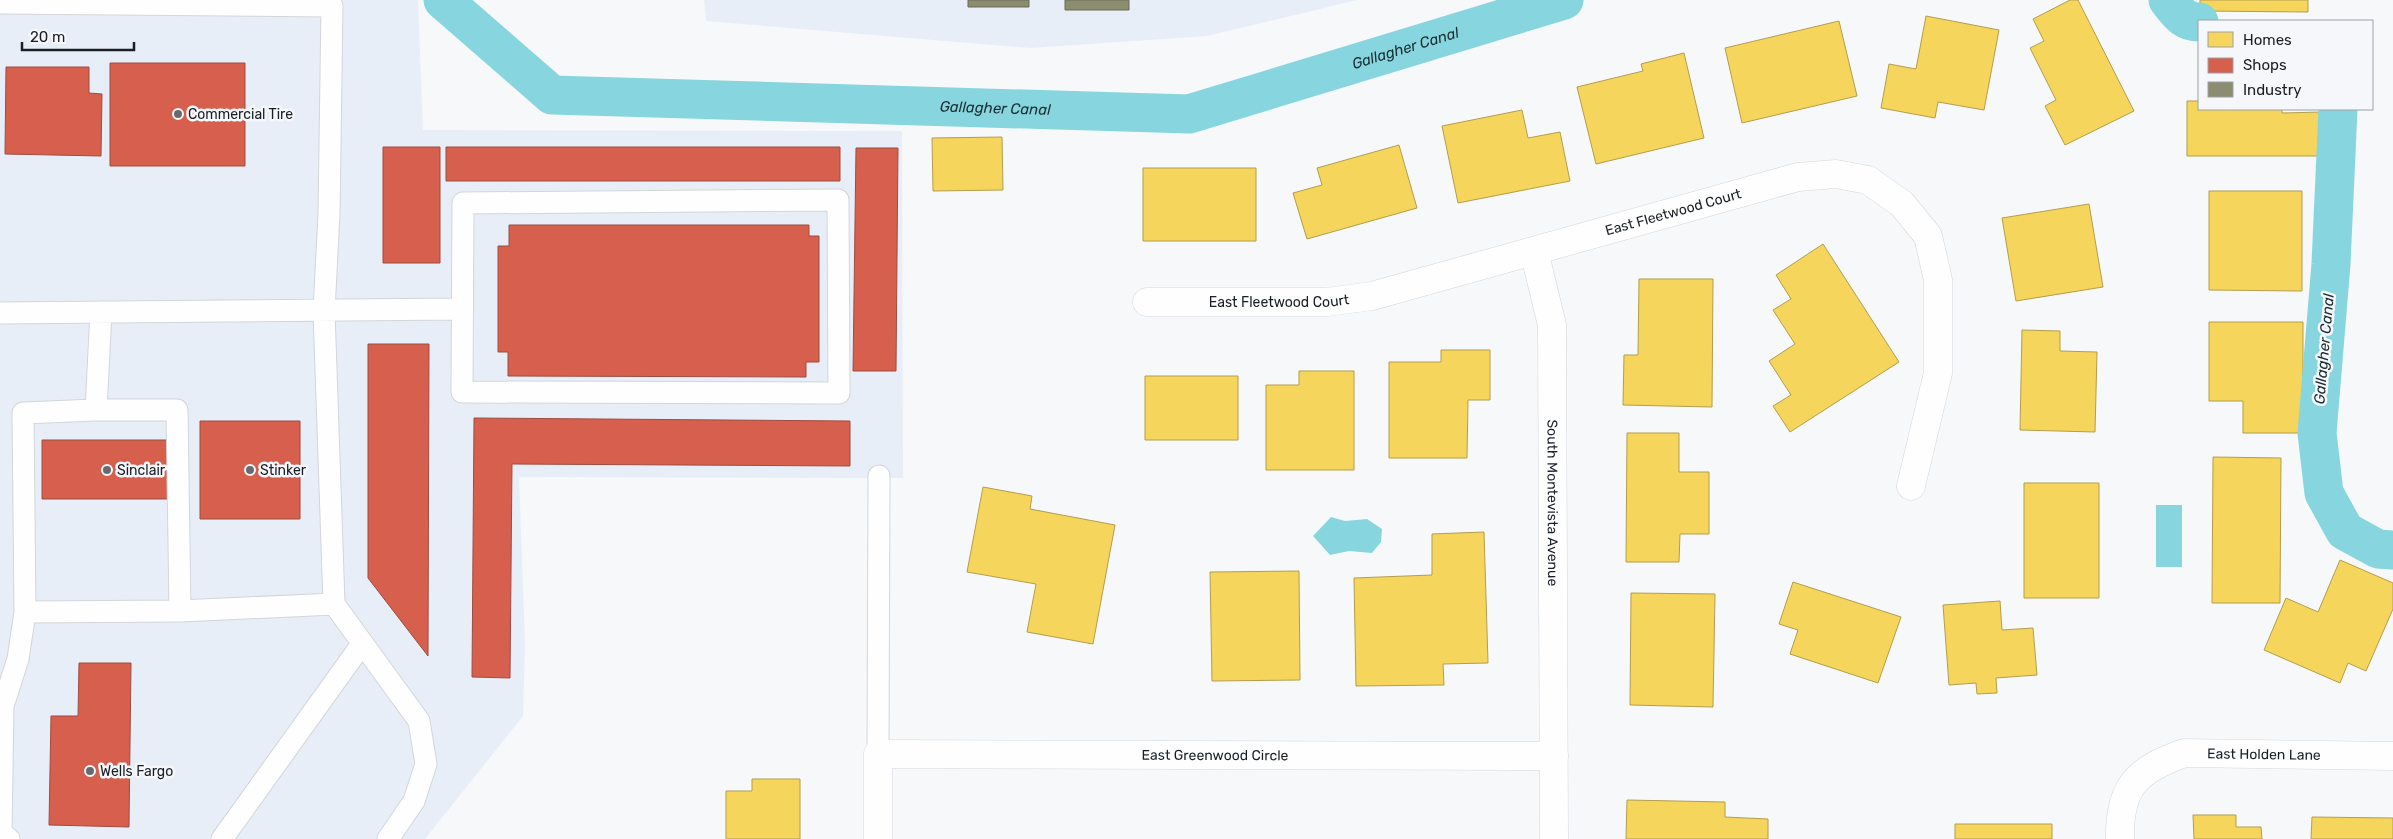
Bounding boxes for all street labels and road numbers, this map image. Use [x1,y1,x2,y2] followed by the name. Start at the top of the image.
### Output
[1603,185,1744,239] street label: East Fleetwood Court
[1209,291,1351,311] street label: East Fleetwood Court
[1544,419,1562,586] street label: South Montevista Avenue
[2207,745,2321,763] street label: East Holden Lane
[1142,746,1289,764] street label: East Greenwood Circle

